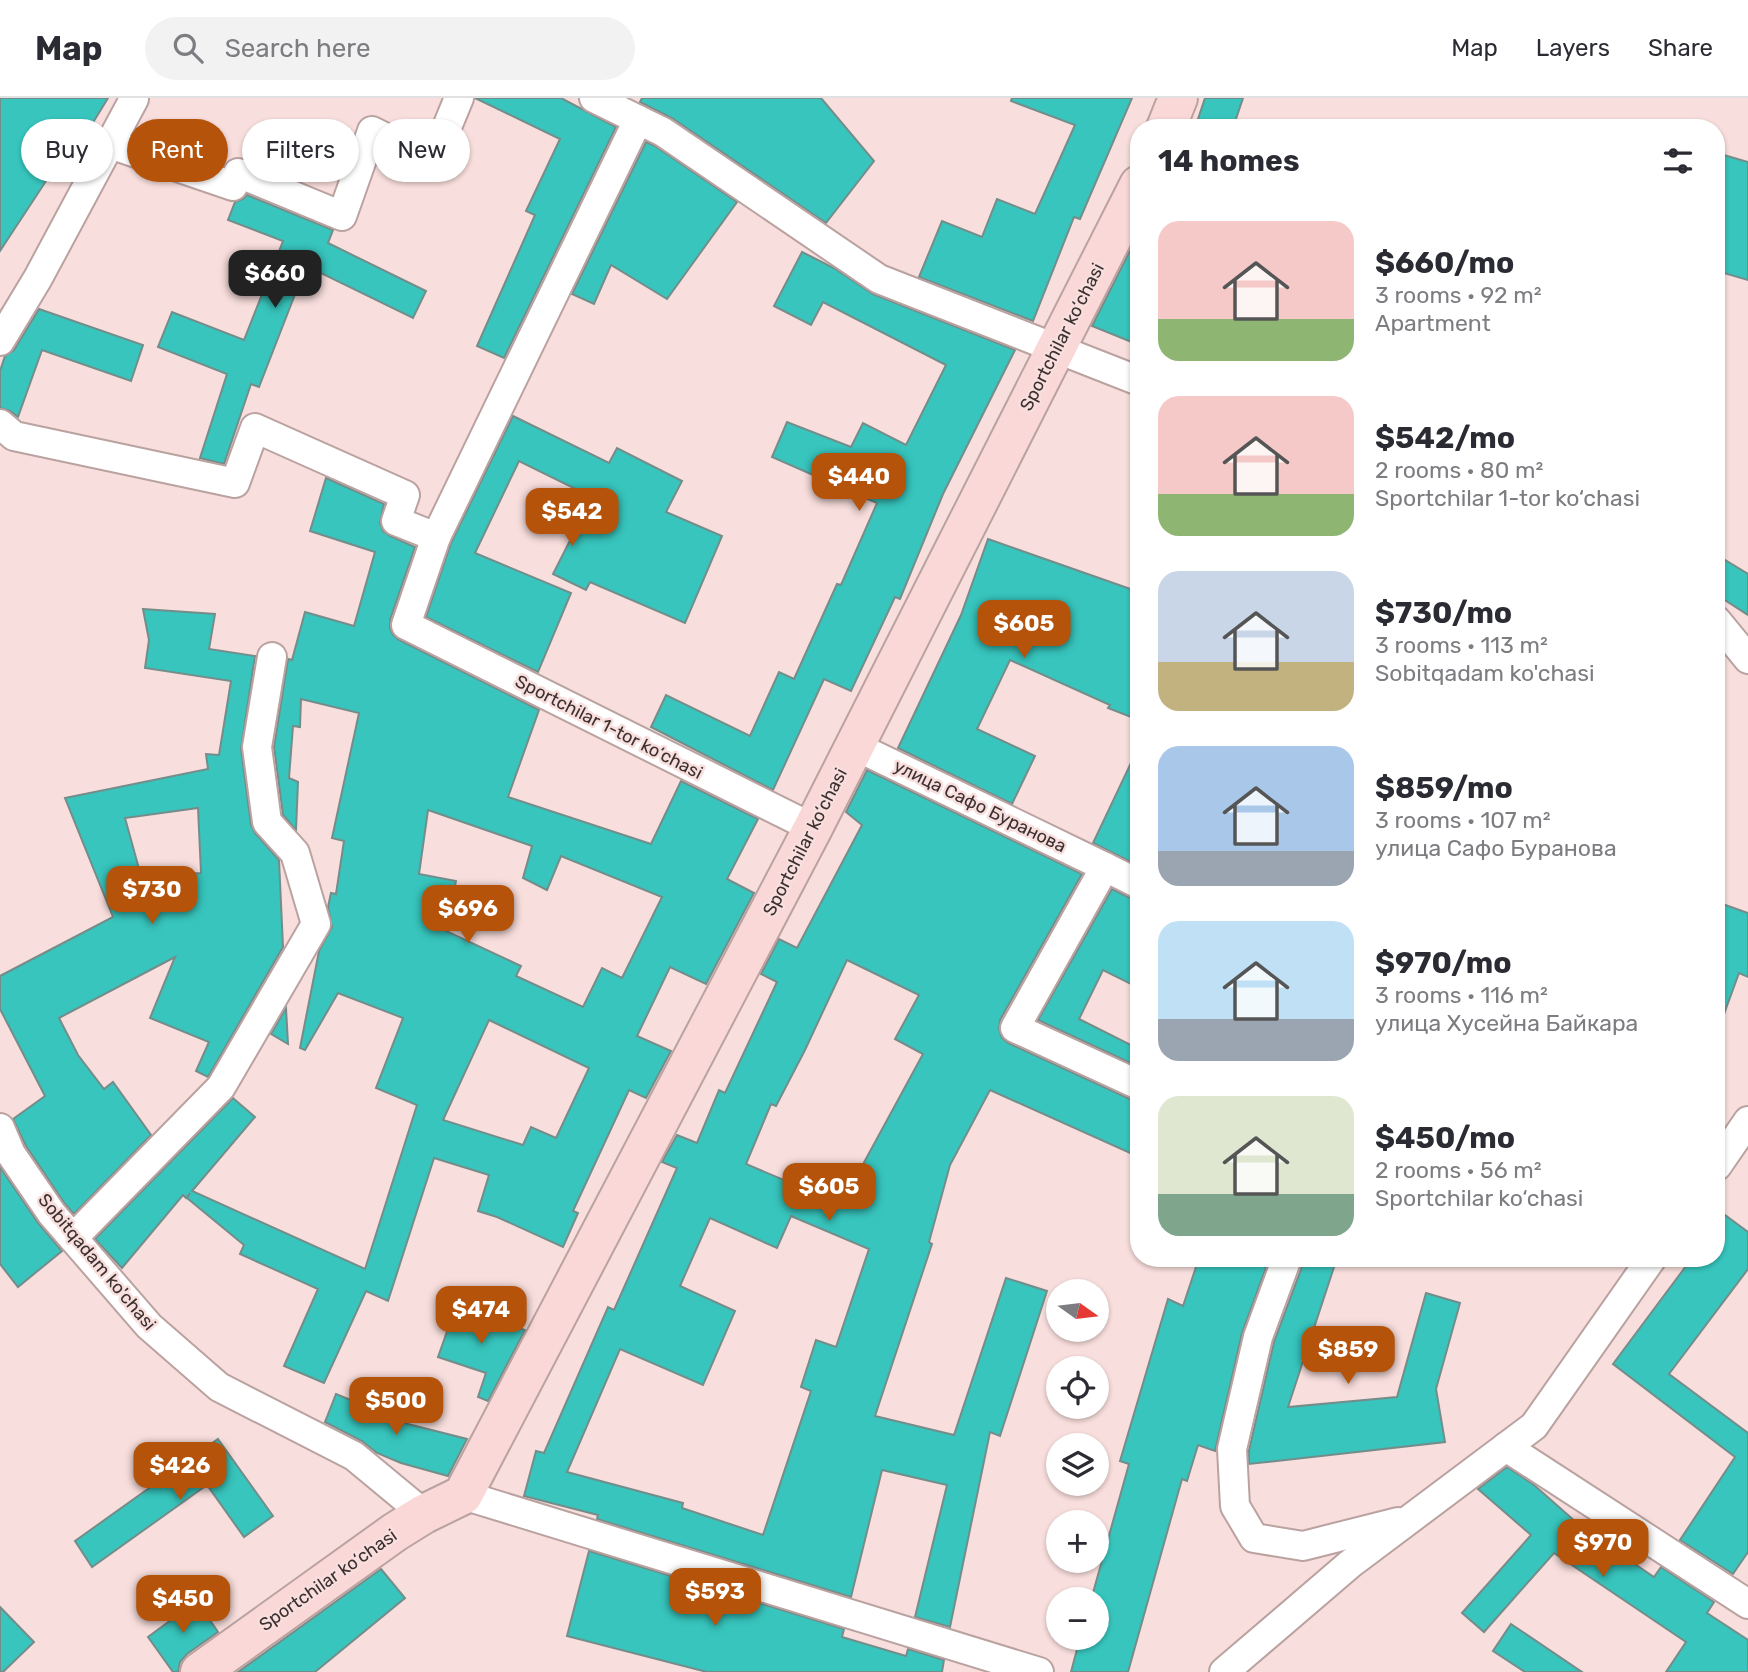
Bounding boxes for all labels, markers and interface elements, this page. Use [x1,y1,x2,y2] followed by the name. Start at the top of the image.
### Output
[145,17,635,80] search box
[35,29,103,68] text: Map
[169,29,207,67] icon: search
[225,33,370,64] text: Search here
[1451,34,1498,62] text: Map
[1536,34,1610,62] text: Layers
[1648,34,1713,62] text: Share
[21,119,113,182] chip: Buy
[127,119,228,182] chip: Rent
[242,119,359,182] chip: Filters
[373,119,470,182] chip: New
[1659,142,1697,180] icon: filters
[1158,143,1300,179] text: 14 homes
[1375,245,1514,281] text: $660/mo
[1214,249,1298,333] icon: home
[234,250,316,310] pin: $660
[245,259,305,287] text: $660
[1015,259,1109,415] street label: Sportchilar ko‘chasi
[1375,281,1541,309] text: 3 rooms · 92 m²
[1375,309,1491,337] text: Apartment
[1375,420,1515,456] text: $542/mo
[1214,424,1298,508] icon: home
[818,454,900,513] pin: $440
[1375,456,1543,484] text: 2 rooms · 80 m²
[828,462,890,490] text: $440
[1375,484,1640,512] text: Sportchilar 1-tor ko‘chasi
[531,489,613,548] pin: $542
[542,497,602,525] text: $542
[1375,595,1512,631] text: $730/mo
[1214,599,1298,683] icon: home
[983,601,1065,660] pin: $605
[994,609,1054,637] text: $605
[1375,631,1548,659] text: 3 rooms · 113 m²
[1375,659,1594,687] text: Sobitqadam ko'chasi
[512,670,706,784] street label: Sportchilar 1-tor ko‘chasi
[890,755,1070,857] street label: улица Сафо Буранова
[758,764,852,920] street label: Sportchilar ko‘chasi
[1375,770,1513,806] text: $859/mo
[1214,774,1298,858] icon: home
[1375,806,1551,834] text: 3 rooms · 107 m²
[1375,834,1617,862] text: улица Сафо Буранова
[111,866,193,926] pin: $730
[122,875,182,903] text: $730
[427,886,509,945] pin: $696
[438,894,498,922] text: $696
[1375,945,1512,981] text: $970/mo
[1214,949,1298,1033] icon: home
[1375,981,1548,1009] text: 3 rooms · 116 m²
[1375,1009,1638,1037] text: улица Хусейна Байкара
[1375,1120,1515,1156] text: $450/mo
[1214,1124,1298,1208] icon: home
[1375,1156,1542,1184] text: 2 rooms · 56 m²
[788,1164,870,1223] pin: $605
[799,1172,859,1200] text: $605
[1375,1184,1583,1212] text: Sportchilar ko‘chasi
[33,1189,161,1335] street label: Sobitqadam ko'chasi
[1046,1279,1110,1342] north arrow
[1046,1279,1109,1650] map controls
[440,1286,522,1346] pin: $474
[452,1295,510,1323] text: $474
[1307,1326,1389,1386] pin: $859
[1318,1335,1378,1363] text: $859
[1046,1356,1109,1419] button: locate
[355,1378,437,1437] pin: $500
[365,1386,427,1414] text: $500
[1046,1433,1109,1496] button: layers
[139,1442,221,1502] pin: $426
[150,1451,211,1479] text: $426
[1046,1510,1109,1573] button: +
[1562,1520,1644,1579] pin: $970
[255,1524,401,1636] street label: Sportchilar ko‘chasi
[1574,1528,1632,1556] text: $970
[674,1568,756,1628] pin: $593
[142,1576,224,1635] pin: $450
[685,1577,745,1605] text: $593
[152,1584,214,1612] text: $450
[1046,1587,1109,1650] button: −

